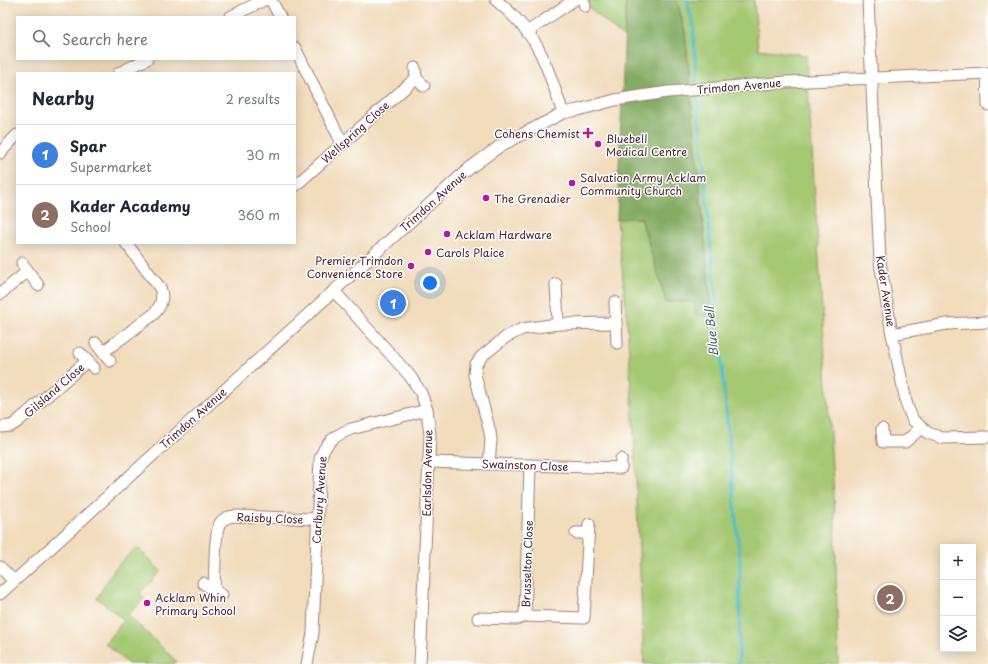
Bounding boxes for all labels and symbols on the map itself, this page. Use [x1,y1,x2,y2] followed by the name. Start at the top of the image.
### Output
[696,74,782,98] street label: Trimdon Avenue
[317,97,393,167] street label: Wellspring Close
[494,125,581,142] place label: Cohens Chemist
[583,128,593,138] marker: Cohens Chemist
[606,130,687,160] place label: Bluebell Medical Centre
[593,139,603,149] marker: Bluebell Medical Centre
[396,166,470,236] street label: Trimdon Avenue
[580,169,706,199] place label: Salvation Army Acklam Community Church
[567,178,577,188] marker: Salvation Army Acklam Community Church
[494,190,571,207] place label: The Grenadier
[481,193,491,203] marker: The Grenadier
[455,226,552,243] place label: Acklam Hardware
[442,229,452,239] marker: Acklam Hardware
[436,244,504,261] place label: Carols Plaice
[423,247,433,257] marker: Carols Plaice
[307,252,403,282] place label: Premier Trimdon Convenience Store
[872,254,900,328] street label: Kader Avenue
[406,261,416,271] marker: Premier Trimdon Convenience Store
[420,273,440,293] your location
[380,288,406,318] pin: 1
[700,304,722,358] water label: Blue Bell
[20,359,88,421] street label: Gilsland Close
[156,383,230,453] street label: Trimdon Avenue
[418,430,436,516] street label: Earlsdon Avenue
[481,455,569,475] street label: Swainston Close
[307,456,331,544] street label: Carlbury Avenue
[236,508,304,528] street label: Raisby Close
[517,520,537,608] street label: Brusselton Close
[877,583,903,613] pin: 2
[155,589,236,619] place label: Acklam Whin Primary School
[142,598,152,608] marker: Acklam Whin Primary School

